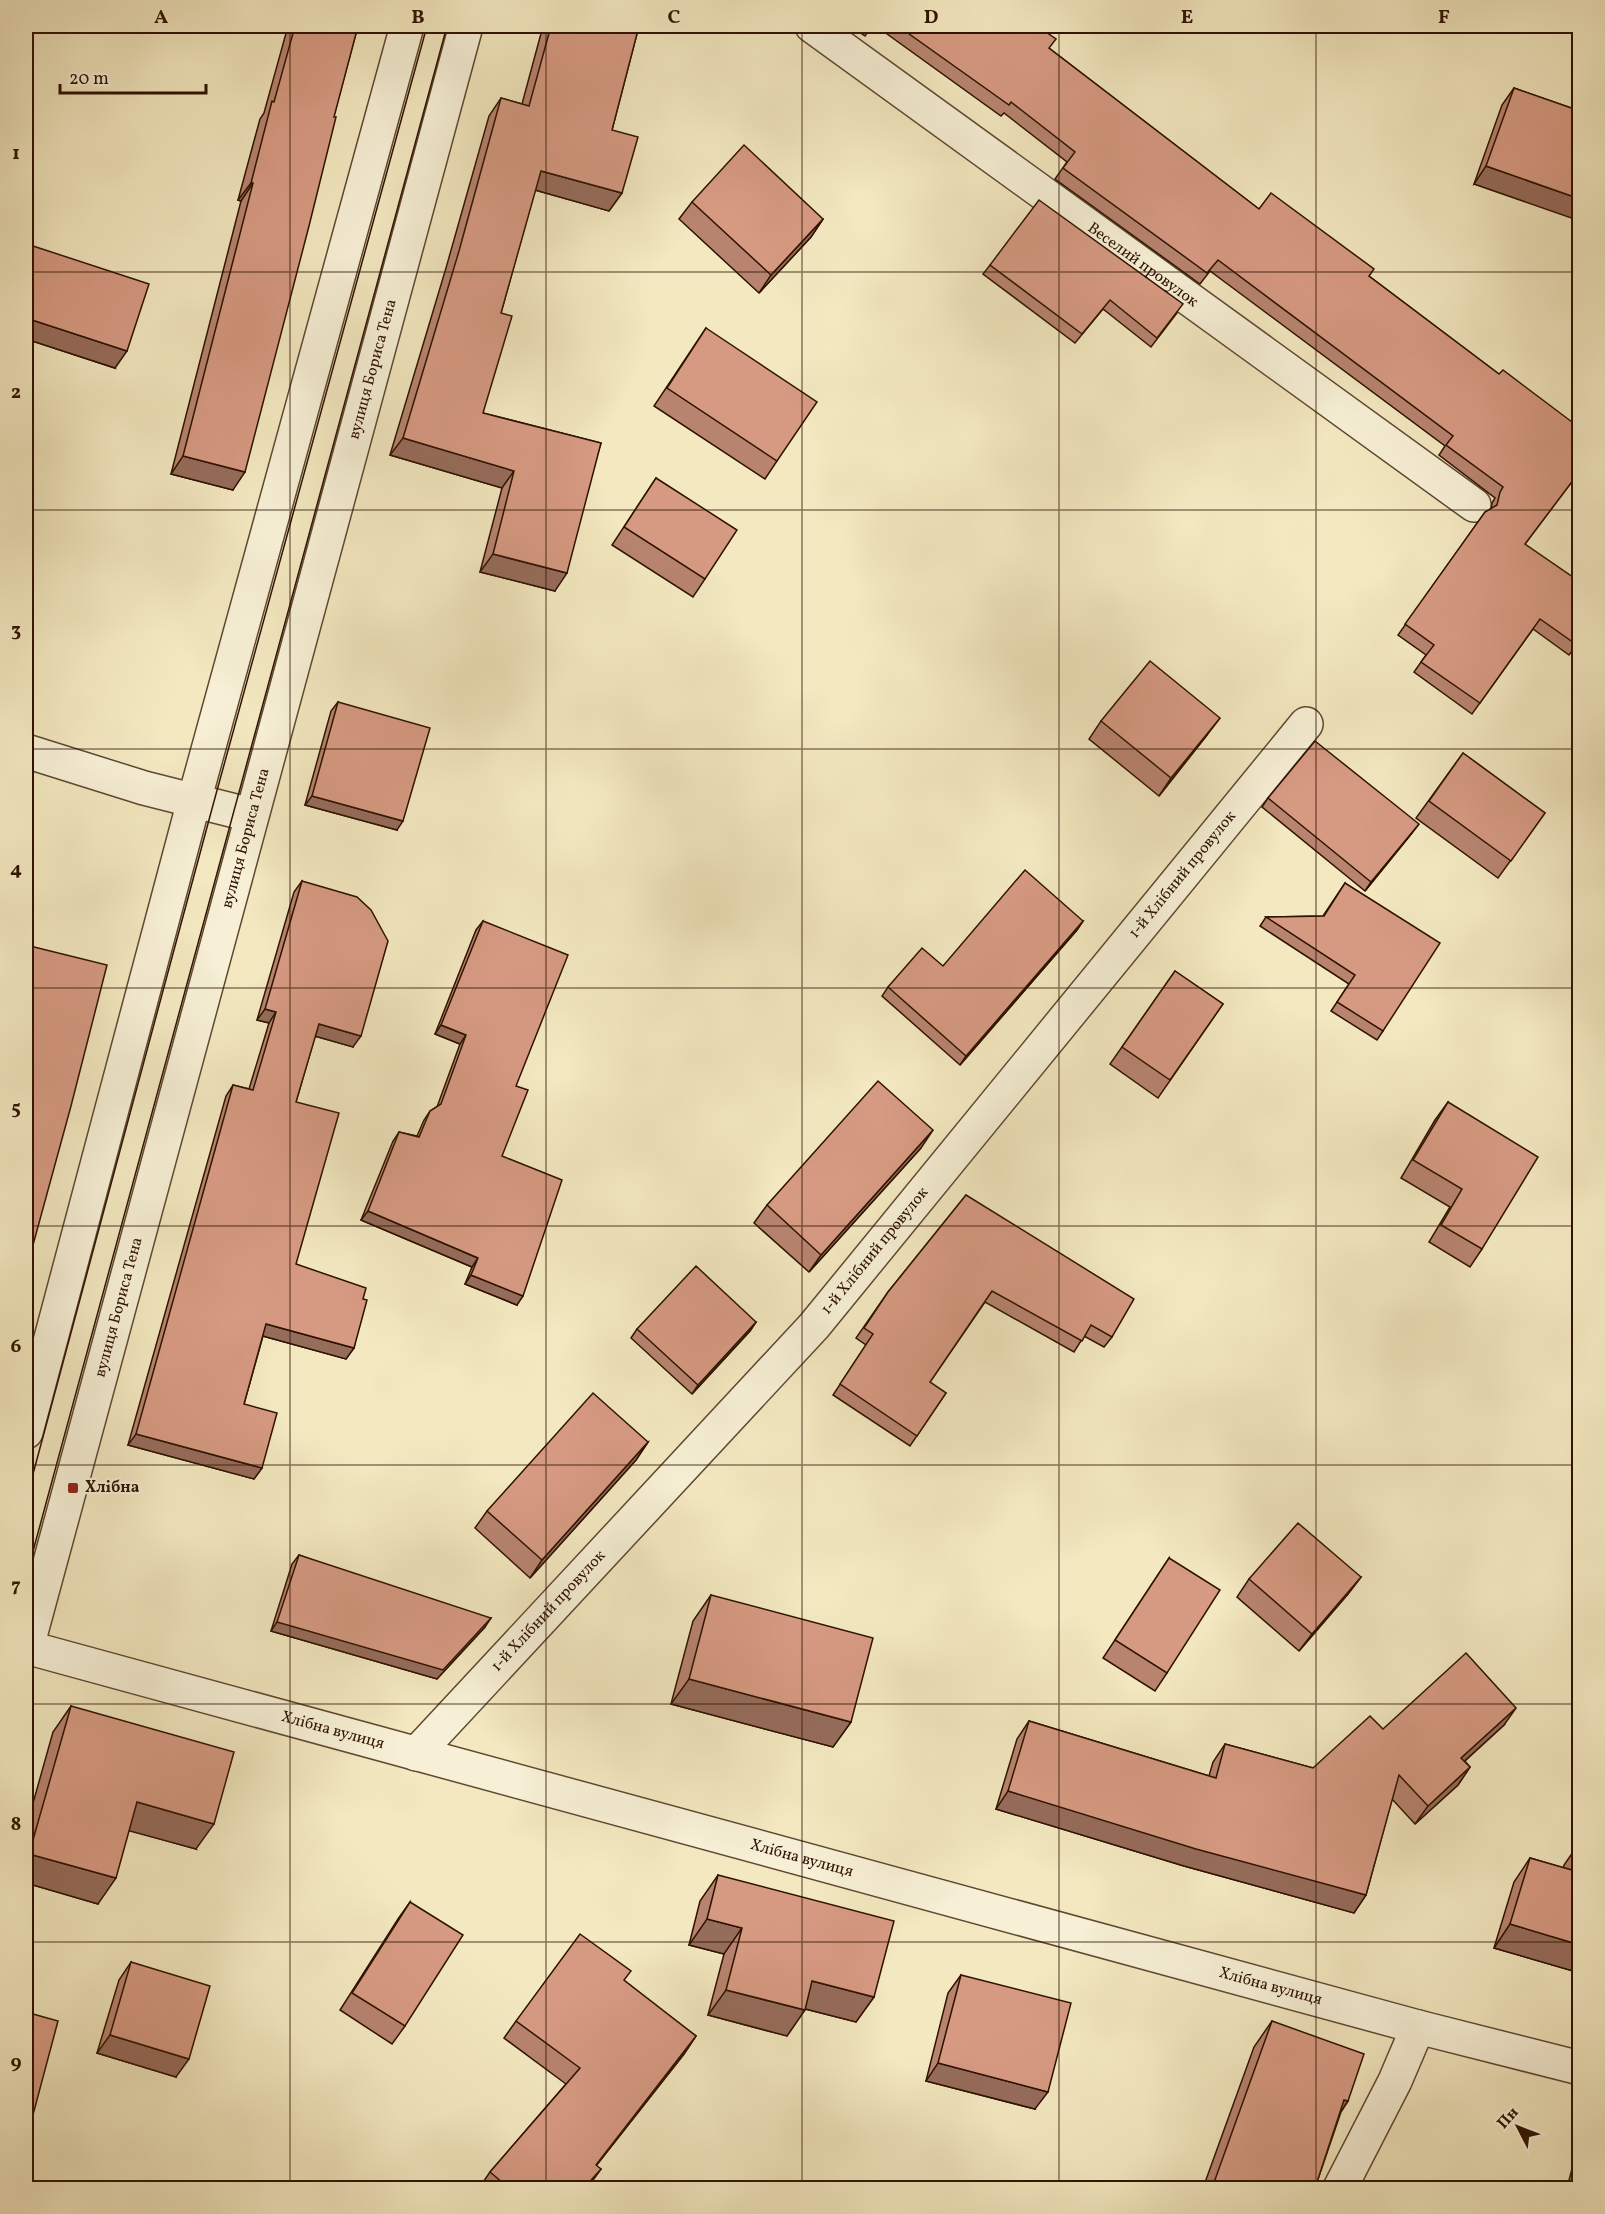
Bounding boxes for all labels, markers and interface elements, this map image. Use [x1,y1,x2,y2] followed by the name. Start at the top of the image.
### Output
[154,4,168,32] text: A
[411,4,425,32] text: B
[668,4,681,32] text: C
[924,4,938,32] text: D
[1181,4,1193,32] text: E
[1438,4,1450,32] text: F
[60,57,206,95] scale bar
[69,67,109,92] text: 20 m
[12,140,20,168] text: 1
[1083,218,1203,313] street label: Веселий провулок
[344,297,403,442] street label: вулиця Бориса Тена
[11,379,21,407] text: 2
[11,617,21,645] text: 3
[217,766,276,911] street label: вулиця Бориса Тена
[1124,806,1242,943] street label: 1-й Хлібний провулок
[10,856,22,884] text: 4
[11,1095,21,1123] text: 5
[816,1182,934,1320] street label: 1-й Хлібний провулок
[90,1235,149,1380] street label: вулиця Бориса Тена
[11,1333,22,1361] text: 6
[85,1477,140,1499] place label: Хлібна
[66,1481,80,1495] marker: Хлібна
[487,1545,611,1677] street label: 1-й Хлібний провулок
[11,1572,21,1600] text: 7
[279,1706,387,1755] street label: Хлібна вулиця
[11,1811,21,1839] text: 8
[748,1834,856,1883] street label: Хлібна вулиця
[1216,1962,1325,2011] street label: Хлібна вулиця
[10,2049,22,2077] text: 9
[1488,2097,1548,2157] north arrow
[1493,2102,1524,2134] text: Пн

